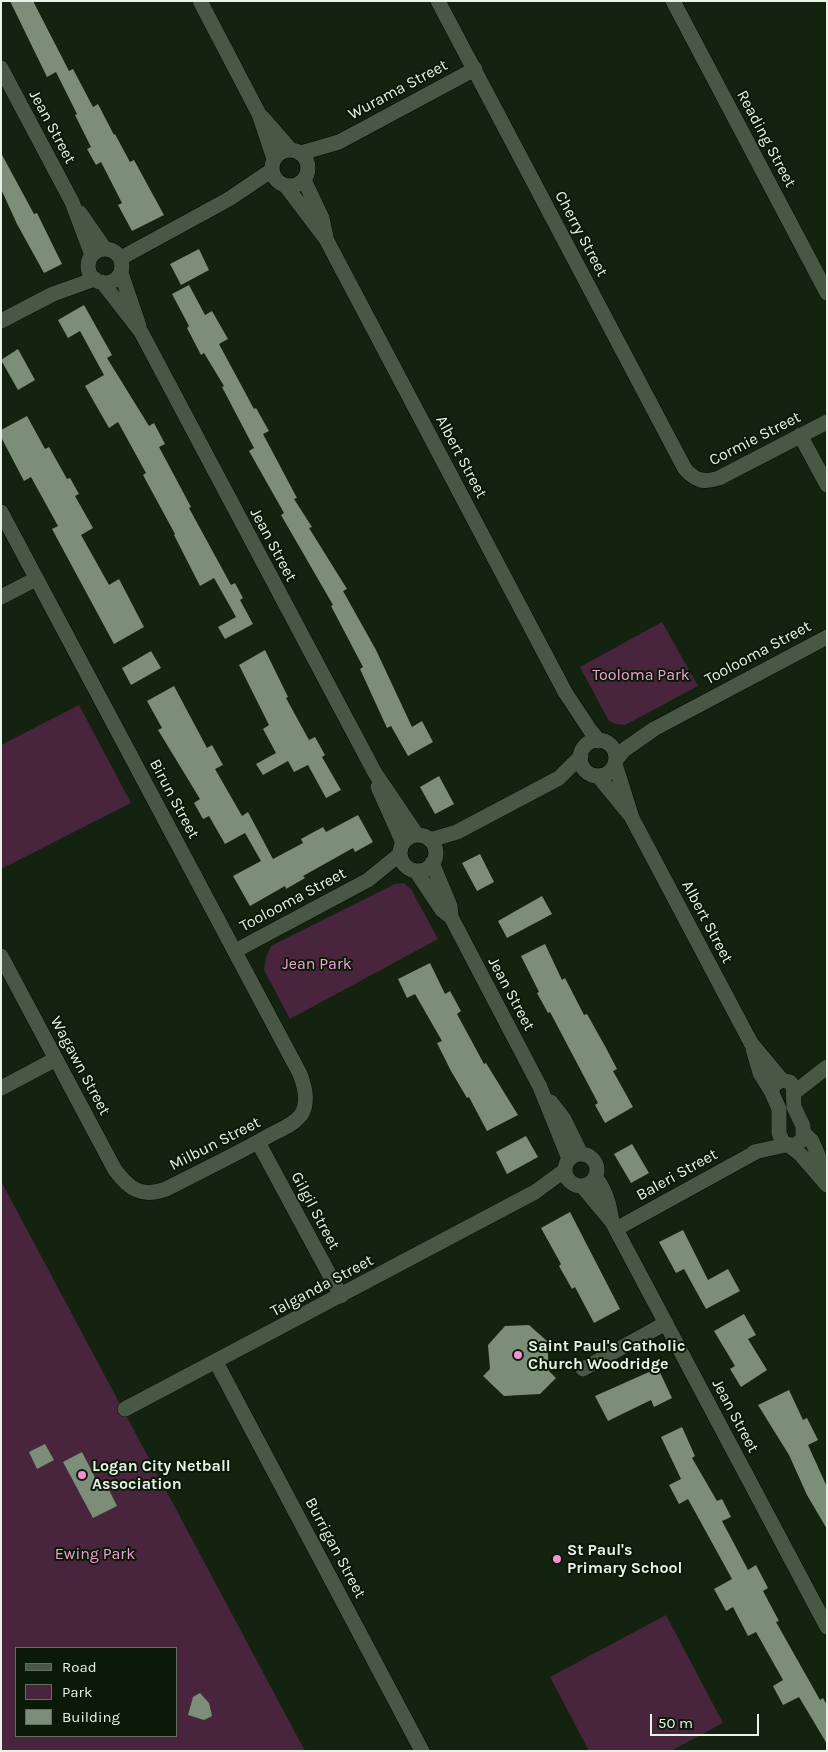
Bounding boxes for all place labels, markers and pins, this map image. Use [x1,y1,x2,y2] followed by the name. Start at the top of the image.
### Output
[528,1336,685,1374] place label: Saint Paul's Catholic Church Woodridge
[512,1349,524,1361] marker: Saint Paul's Catholic Church Woodridge
[92,1456,231,1494] place label: Logan City Netball Association
[76,1469,88,1481] marker: Logan City Netball Association
[567,1540,682,1578] place label: St Paul's Primary School
[551,1553,563,1565] marker: St Paul's Primary School

